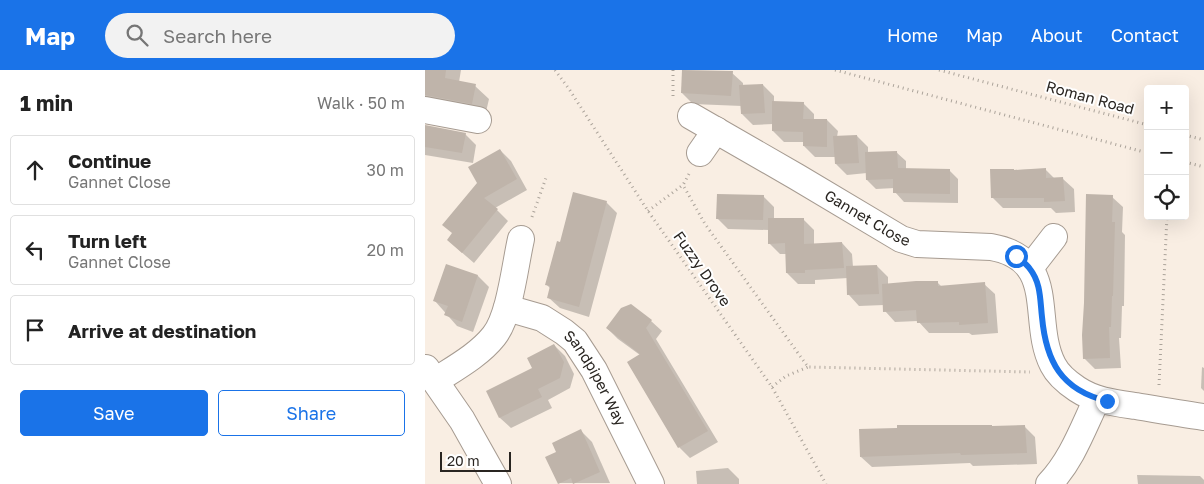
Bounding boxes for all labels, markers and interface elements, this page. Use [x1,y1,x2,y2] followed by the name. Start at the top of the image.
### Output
[105,13,455,58] search box
[25,21,75,50] text: Map
[123,21,151,49] icon: search
[163,24,272,47] text: Search here
[887,24,938,46] text: Home
[966,24,1003,46] text: Map
[1031,24,1083,46] text: About
[1111,24,1179,46] text: Contact
[1044,77,1136,117] street label: Roman Road
[1144,85,1189,220] map controls
[1144,85,1189,130] button: +
[20,90,73,116] text: 1 min
[317,93,405,113] text: Walk · 50 m
[1144,130,1189,175] button: −
[68,149,151,172] text: Continue
[21,156,49,184] icon: ahead
[367,160,404,180] text: 30 m
[68,172,171,192] text: Gannet Close
[1144,175,1189,220] button: locate
[822,186,913,249] street label: Gannet Close
[670,227,735,310] street label: Fuzzy Drove
[68,229,147,252] text: Turn left
[21,236,49,264] icon: left
[367,240,404,260] text: 20 m
[1005,245,1028,268] route start
[68,252,171,272] text: Gannet Close
[21,316,49,344] icon: arrive
[68,319,256,342] text: Arrive at destination
[561,326,631,429] street label: Sandpiper Way
[20,390,208,436] button: Save
[218,390,405,436] button: Share
[1096,390,1119,413] route end
[440,449,511,472] scale bar
[447,452,480,469] text: 20 m

